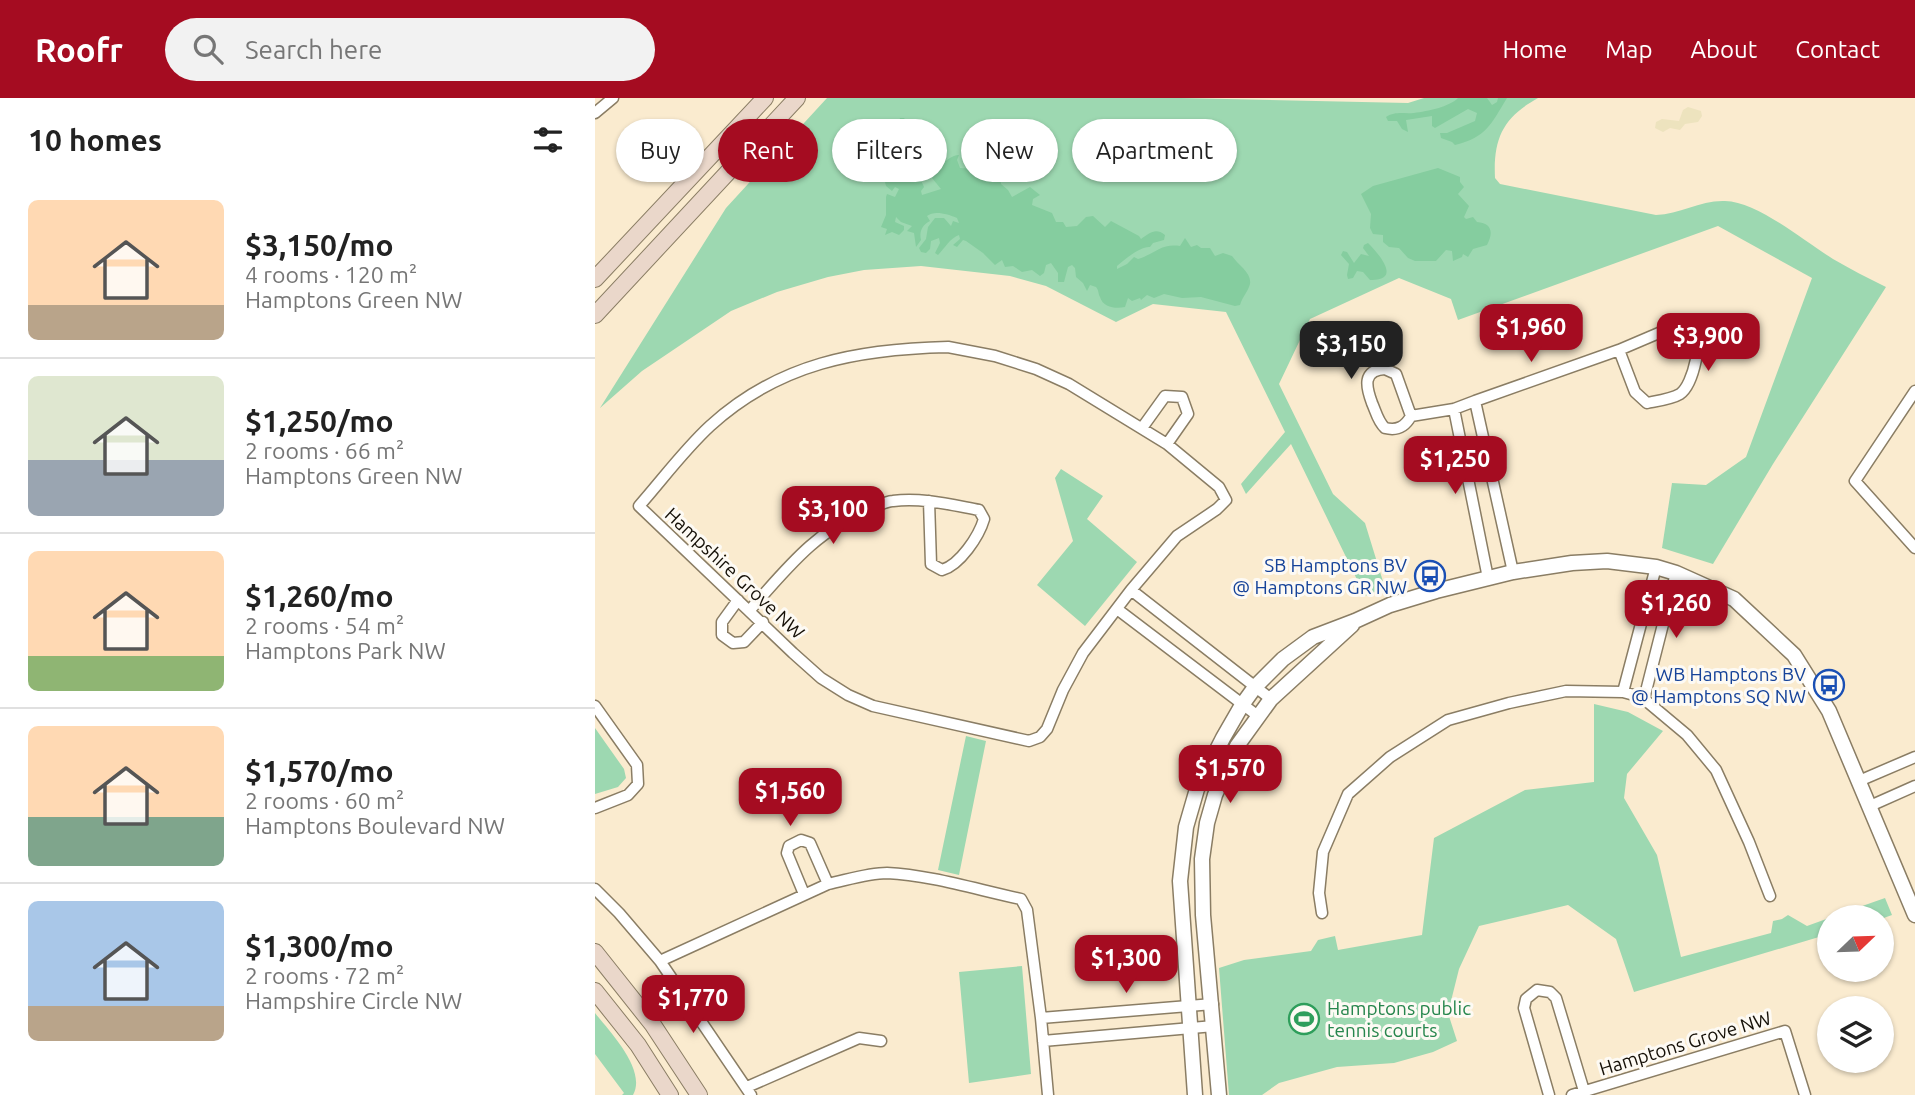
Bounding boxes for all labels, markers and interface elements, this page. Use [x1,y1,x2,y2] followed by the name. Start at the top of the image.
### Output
[165,18,655,81] search box
[189,30,227,68] icon: search
[35,31,123,68] text: Roofr
[245,35,382,64] text: Search here
[1502,36,1567,63] text: Home
[1605,36,1652,63] text: Map
[1690,36,1757,63] text: About
[1795,36,1880,63] text: Contact
[616,119,704,182] chip: Buy
[718,119,818,182] chip: Rent
[832,119,947,182] chip: Filters
[961,119,1058,182] chip: New
[1072,119,1237,182] chip: Apartment
[529,121,567,159] icon: filters
[28,123,162,157] text: 10 homes
[84,228,168,312] icon: home
[245,228,394,262] text: $3,150/mo
[245,262,417,287] text: 4 rooms · 120 m²
[245,287,462,312] text: Hamptons Green NW
[1474,304,1588,364] pin: $1,960
[1496,314,1566,339] text: $1,960
[1651,314,1765,373] pin: $3,900
[1294,322,1408,381] pin: $3,150
[1673,323,1743,348] text: $3,900
[1316,331,1386,356] text: $3,150
[84,404,168,488] icon: home
[245,404,394,438] text: $1,250/mo
[1398,436,1512,496] pin: $1,250
[245,438,404,463] text: 2 rooms · 66 m²
[1420,446,1490,471] text: $1,250
[245,463,462,488] text: Hamptons Green NW
[776,486,890,546] pin: $3,100
[798,496,868,521] text: $3,100
[661,503,809,643] street label: Hampshire Grove NW
[1232,554,1407,598] place label: SB Hamptons BV @ Hamptons GR NW
[1413,559,1447,593] bus stop icon: SB Hamptons BV @ Hamptons GR NW
[84,579,168,663] icon: home
[245,579,394,613] text: $1,260/mo
[1619,580,1733,640] pin: $1,260
[1641,590,1711,615] text: $1,260
[245,613,404,638] text: 2 rooms · 54 m²
[245,638,446,663] text: Hamptons Park NW
[1631,663,1806,707] place label: WB Hamptons BV @ Hamptons SQ NW
[1812,668,1846,702] bus stop icon: WB Hamptons BV @ Hamptons SQ NW
[1173,746,1287,805] pin: $1,570
[84,754,168,838] icon: home
[245,754,394,788] text: $1,570/mo
[1195,755,1265,780] text: $1,570
[733,768,847,828] pin: $1,560
[755,778,825,803] text: $1,560
[245,788,404,813] text: 2 rooms · 60 m²
[245,813,505,838] text: Hamptons Boulevard NW
[1817,905,1893,982] north arrow
[1817,905,1894,1073] map controls
[84,929,168,1013] icon: home
[245,929,394,963] text: $1,300/mo
[1069,936,1183,995] pin: $1,300
[1091,945,1161,970] text: $1,300
[245,963,404,988] text: 2 rooms · 72 m²
[636,976,750,1035] pin: $1,770
[658,985,728,1010] text: $1,770
[245,988,462,1013] text: Hampshire Circle NW
[1817,996,1894,1073] button: layers
[1327,997,1471,1041] place label: Hamptons public tennis courts
[1287,1002,1321,1036] sports icon: Hamptons public tennis courts
[1596,1006,1774,1080] street label: Hamptons Grove NW

